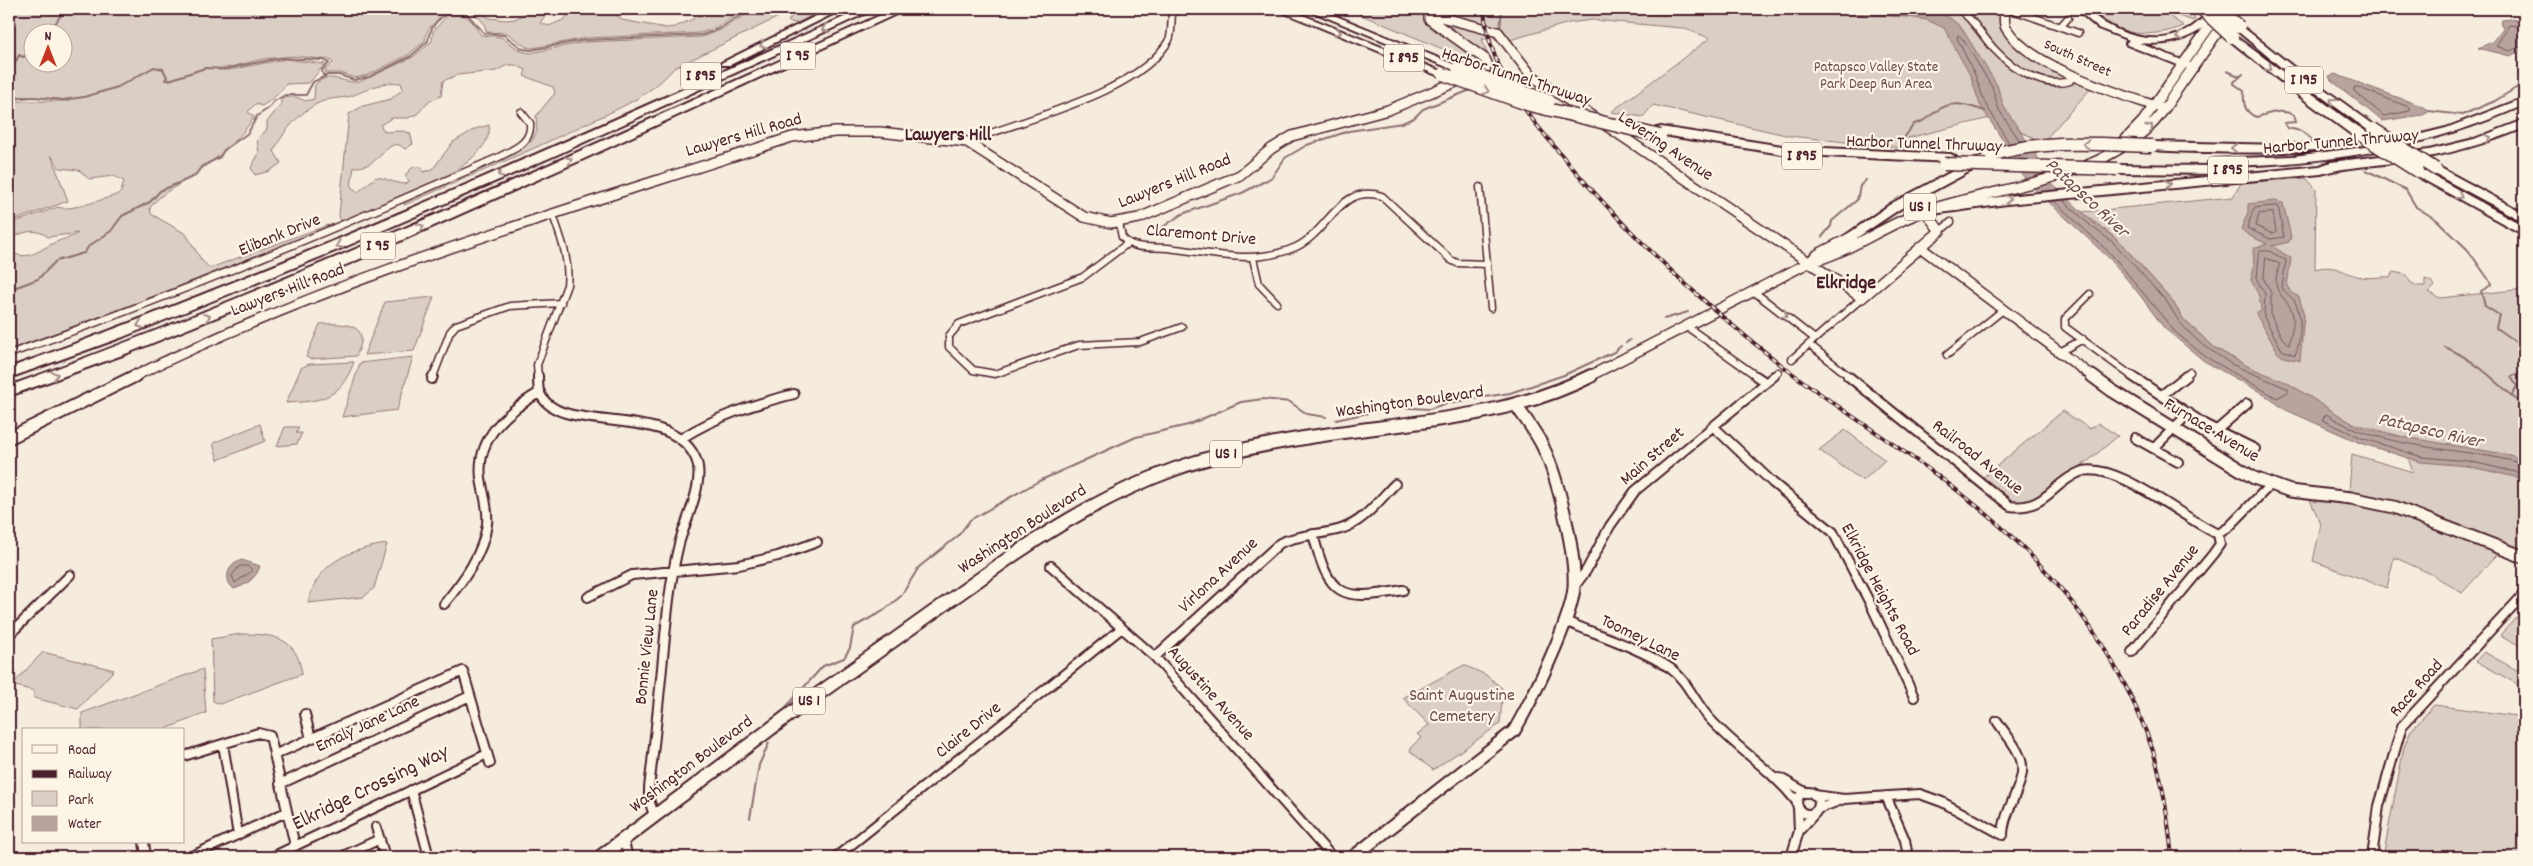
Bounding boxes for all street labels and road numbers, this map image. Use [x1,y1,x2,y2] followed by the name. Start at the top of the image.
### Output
[2040,34,2115,84] street label: South Street
[780,42,816,70] road number: I 95
[1438,42,1595,114] street label: Harbor Tunnel Thruway
[1384,44,1424,72] road number: I 895
[681,62,721,90] road number: I 895
[2285,66,2323,94] road number: I 195
[1612,106,1718,188] street label: Levering Avenue
[683,107,805,165] street label: Lawyers Hill Road
[2262,124,2421,162] street label: Harbor Tunnel Thruway
[1846,130,2003,160] street label: Harbor Tunnel Thruway
[1782,142,1822,170] road number: I 895
[1115,148,1235,216] street label: Lawyers Hill Road
[2208,156,2248,184] road number: I 895
[1904,193,1936,220] road number: US 1
[235,208,325,264] street label: Elibank Drive
[1145,219,1257,253] street label: Claremont Drive
[360,232,396,260] road number: I 95
[228,258,348,324] street label: Lawyers Hill Road
[1335,380,1485,426] street label: Washington Boulevard
[2158,393,2264,470] street label: Furnace Avenue
[1926,414,2028,502] street label: Railroad Avenue
[1615,422,1691,492] street label: Main Street
[1210,440,1242,468] road number: US 1
[954,479,1092,581] street label: Washington Boulevard
[1834,519,1924,661] street label: Elkridge Heights Road
[1174,532,1265,620] street label: Virlona Avenue
[2116,539,2206,643] street label: Paradise Avenue
[629,588,667,706] street label: Bonnie View Lane
[1596,609,1684,669] street label: Toomey Lane
[1160,641,1260,747] street label: Augustine Avenue
[2384,655,2450,723] street label: Race Road
[793,688,825,714] road number: US 1
[312,690,424,760] street label: Emaly Jane Lane
[931,697,1007,765] street label: Claire Drive
[625,710,759,820] street label: Washington Boulevard
[288,738,455,840] street label: Elkridge Crossing Way

